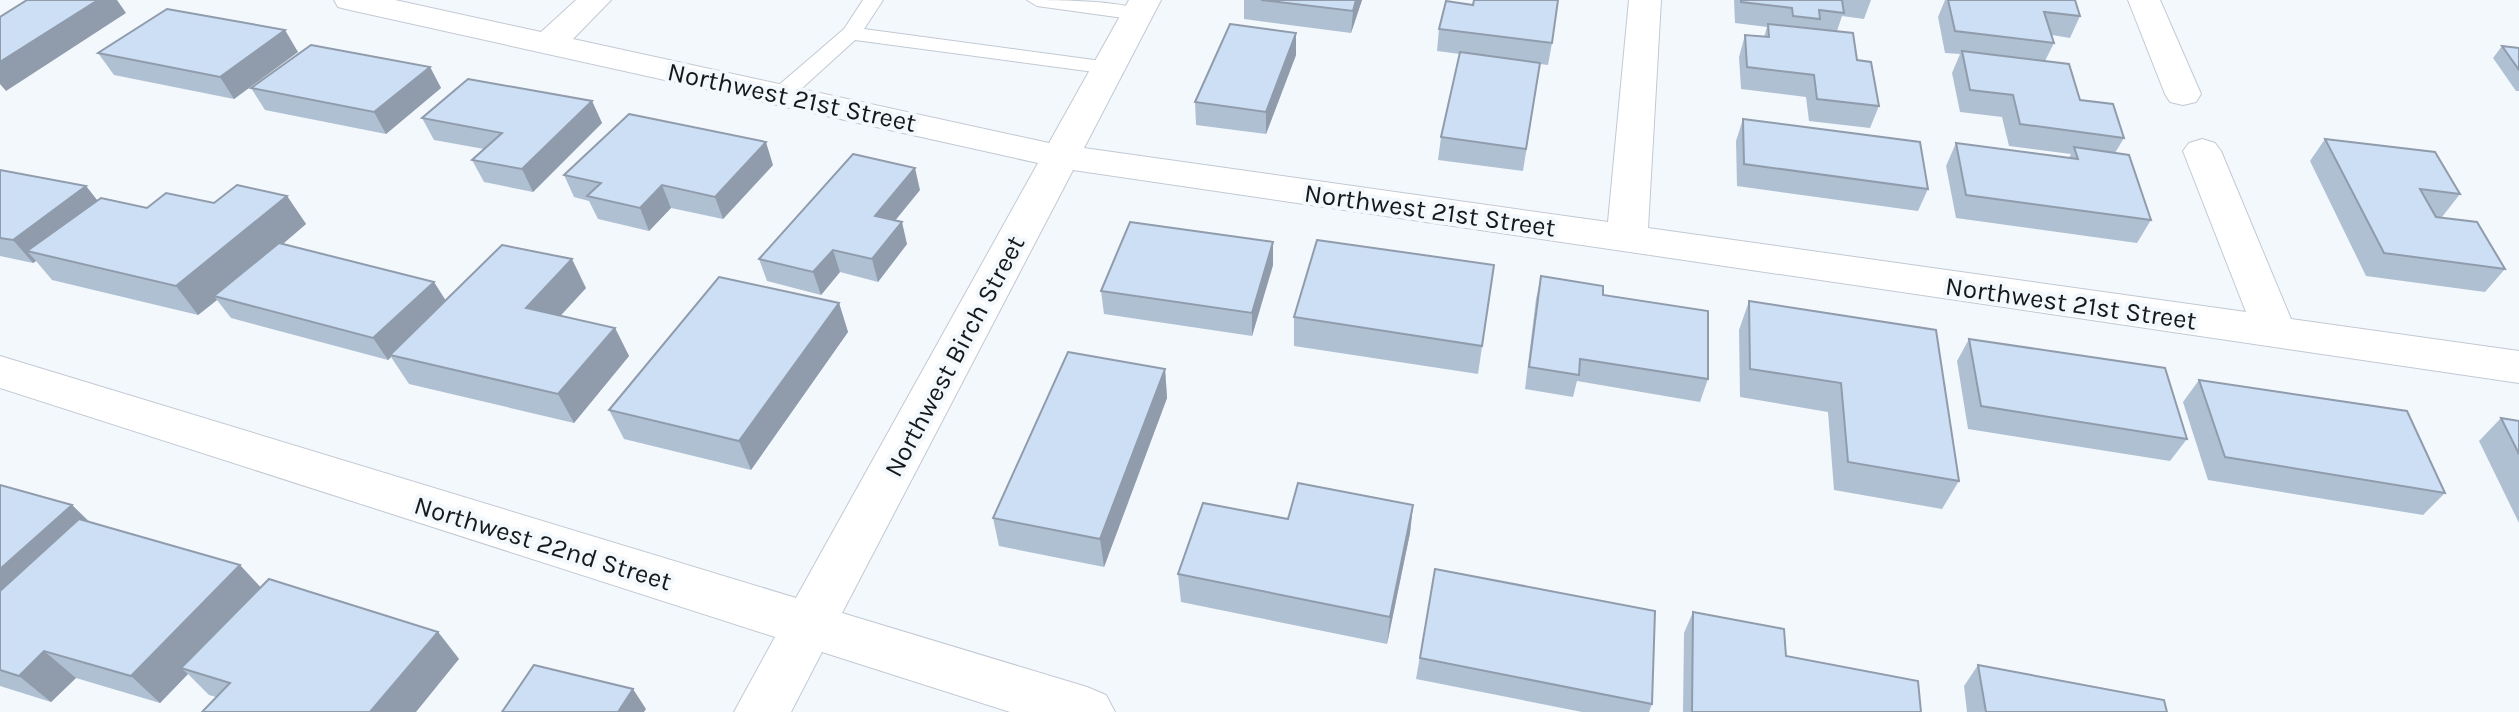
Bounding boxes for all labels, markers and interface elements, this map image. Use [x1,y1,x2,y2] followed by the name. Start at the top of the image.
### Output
[665,56,919,139] street label: Northwest 21st Street
[1302,178,1558,244] street label: Northwest 21st Street
[878,230,1031,482] street label: Northwest Birch Street
[1943,271,2199,337] street label: Northwest 21st Street
[410,490,675,597] street label: Northwest 22nd Street

